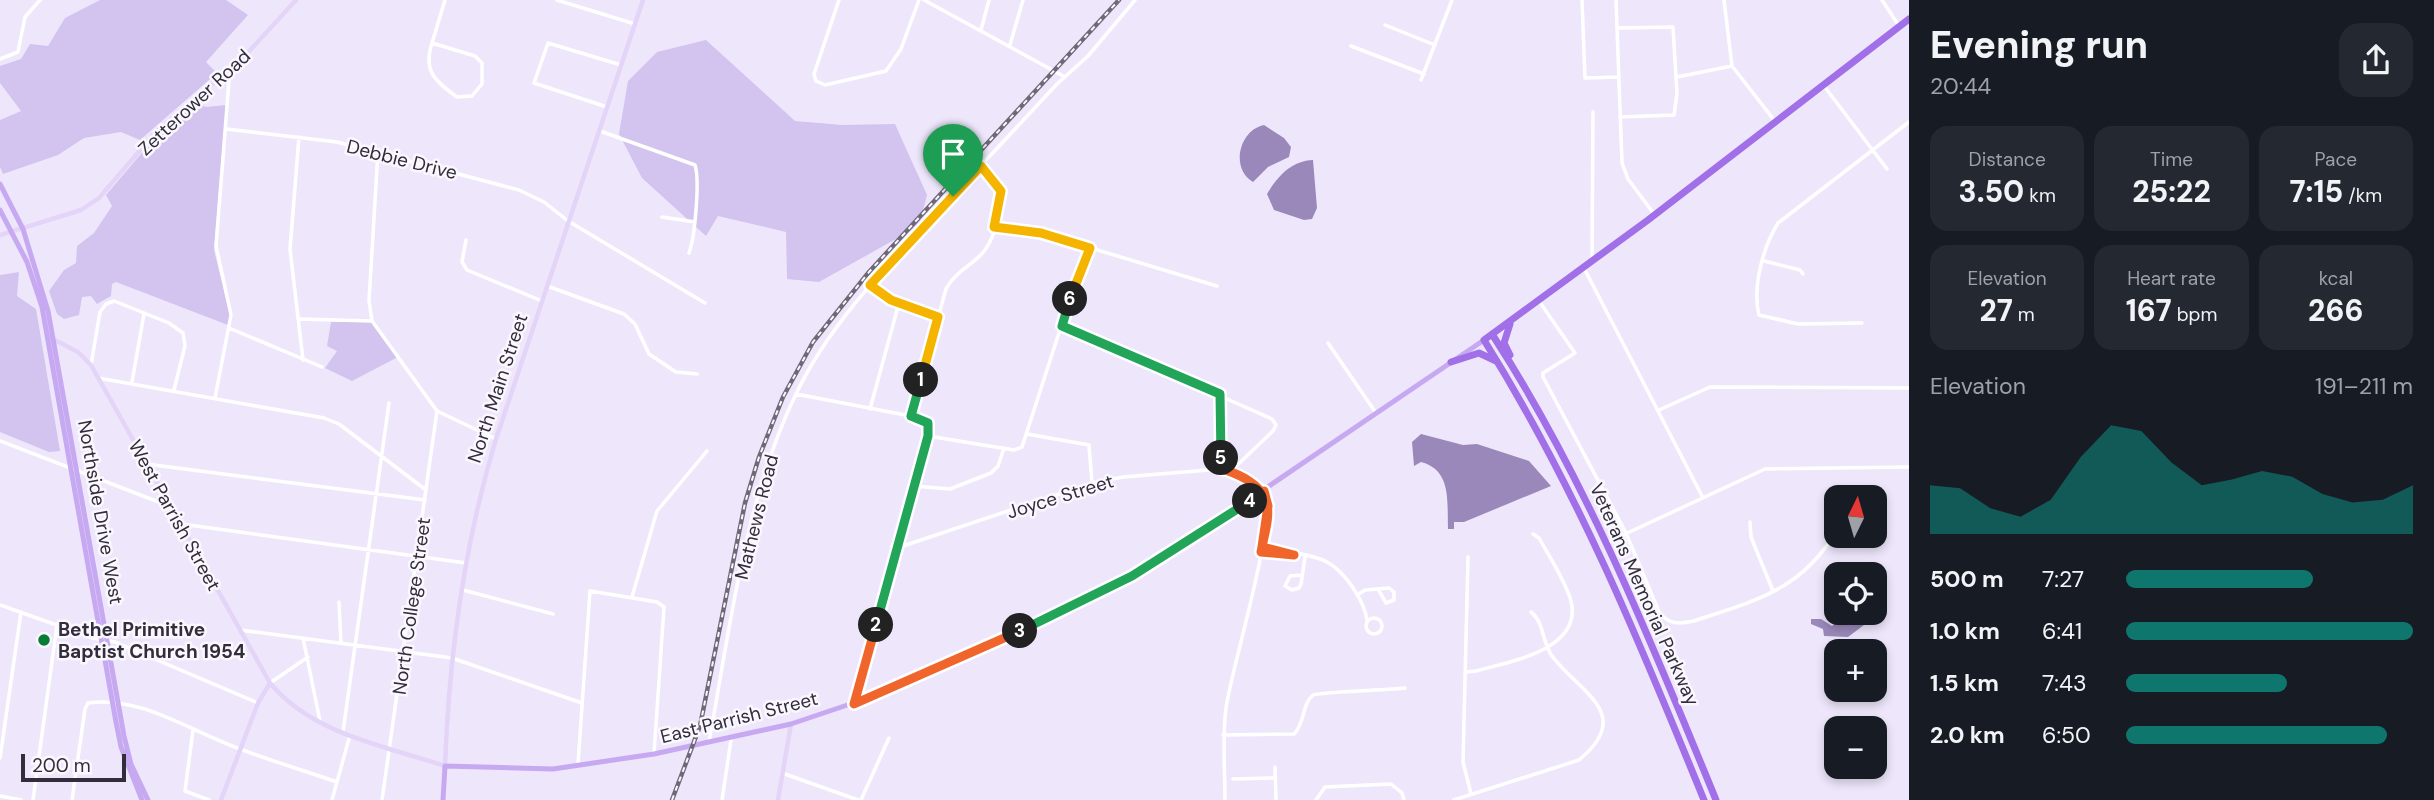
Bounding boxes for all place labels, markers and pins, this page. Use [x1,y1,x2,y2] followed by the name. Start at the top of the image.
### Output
[923,124,983,196] pin
[1052,282,1088,316] pin: 6
[904,362,939,398] pin: 1
[1204,440,1238,476] pin: 5
[1232,484,1268,518] pin: 4
[858,608,894,642] pin: 2
[1002,614,1038,648] pin: 3
[58,617,245,664] place label: Bethel Primitive Baptist Church 1954
[36,632,52,648] marker: Bethel Primitive Baptist Church 1954

